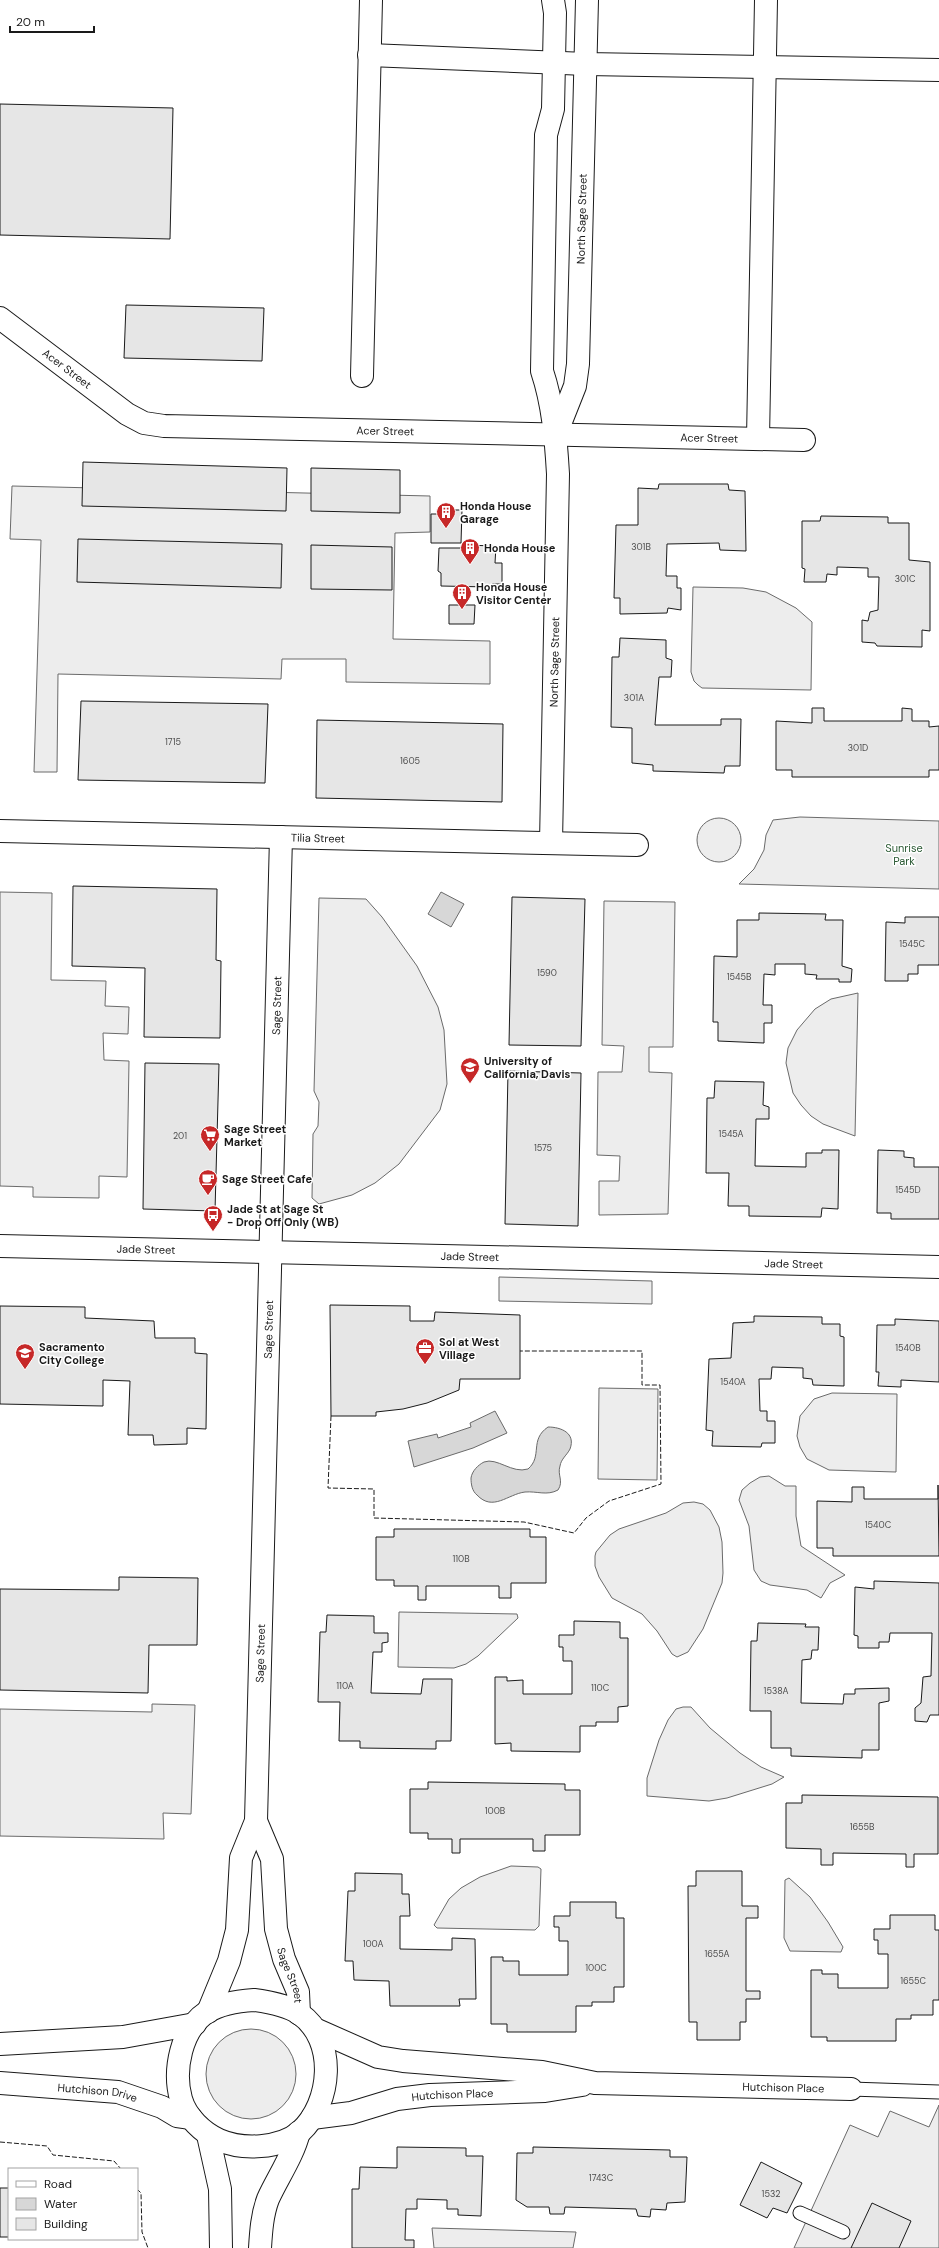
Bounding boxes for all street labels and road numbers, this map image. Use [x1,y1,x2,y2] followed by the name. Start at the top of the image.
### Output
[573,173,590,264] street label: North Sage Street
[40,346,94,392] street label: Acer Street
[356,423,414,438] street label: Acer Street
[680,430,738,446] street label: Acer Street
[547,617,562,707] street label: North Sage Street
[291,830,345,846] street label: Tilia Street
[269,976,284,1035] street label: Sage Street
[116,1242,176,1257] street label: Jade Street
[440,1249,499,1264] street label: Jade Street
[764,1256,823,1271] street label: Jade Street
[261,1300,276,1359] street label: Sage Street
[253,1624,268,1683] street label: Sage Street
[274,1946,305,2003] street label: Sage Street
[742,2079,824,2095] street label: Hutchison Place
[57,2080,139,2105] street label: Hutchison Drive
[411,2086,494,2104] street label: Hutchison Place

